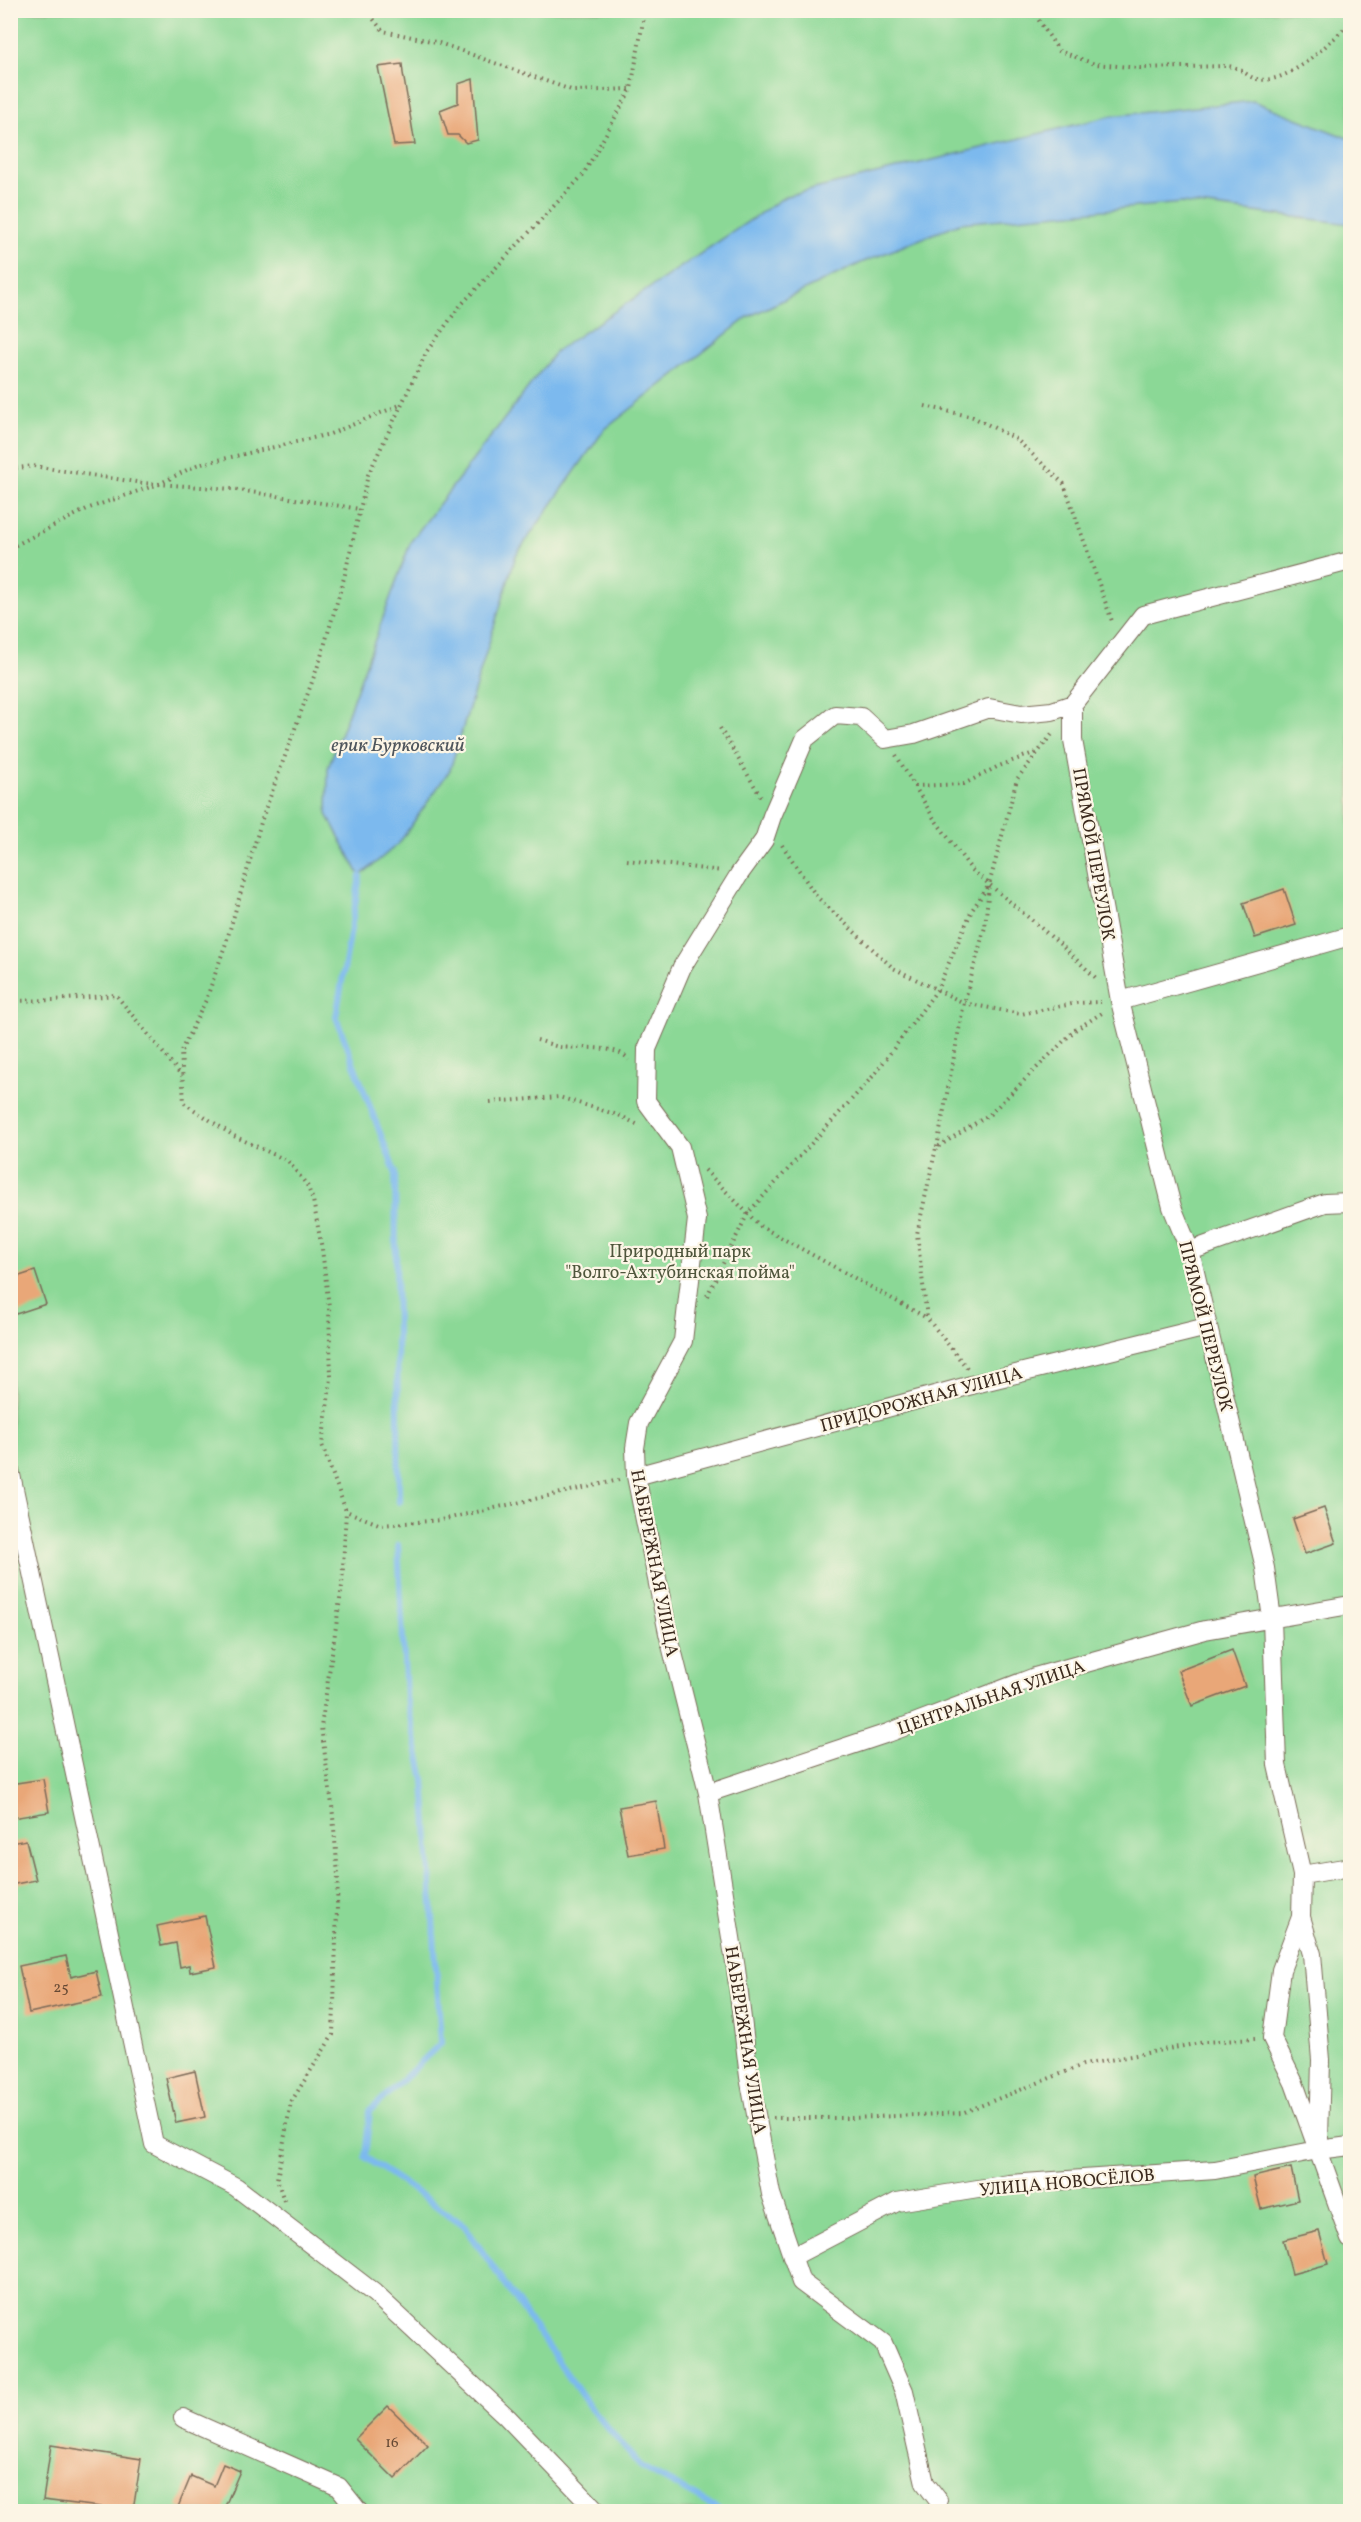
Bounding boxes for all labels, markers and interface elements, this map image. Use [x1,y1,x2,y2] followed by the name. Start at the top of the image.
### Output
[331,732,465,760] water label: ерик Бурковский
[1065,766,1120,943] street label: ПРЯМОЙ ПЕРЕУЛОК
[1171,1238,1238,1414] street label: ПРЯМОЙ ПЕРЕУЛОК
[565,1240,795,1286] park label: Природный парк "Волго-Ахтубинская пойма"
[818,1361,1026,1439] street label: ПРИДОРОЖНАЯ УЛИЦА
[623,1467,684,1660] street label: НАБЕРЕЖНАЯ УЛИЦА
[894,1654,1089,1742] street label: ЦЕНТРАЛЬНАЯ УЛИЦА
[717,1944,772,2137] street label: НАБЕРЕЖНАЯ УЛИЦА
[53,1978,69,1999] house number: 25
[978,2163,1156,2204] street label: УЛИЦА НОВОСЁЛОВ
[385,2433,399,2454] house number: 16

